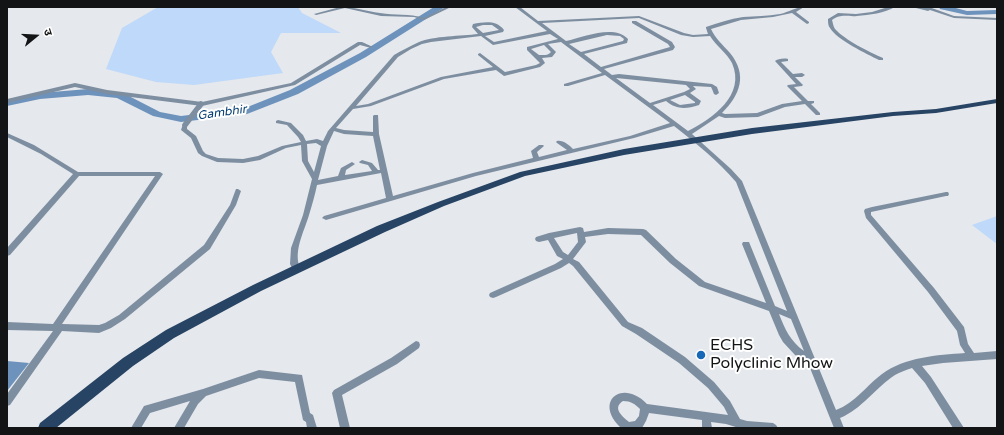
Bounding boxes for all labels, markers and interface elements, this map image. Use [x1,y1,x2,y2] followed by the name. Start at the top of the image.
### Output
[16,16,56,56] north arrow
[41,27,55,37] text: उ
[197,102,247,124] water label: Gambhir
[710,336,833,374] place label: ECHS Polyclinic Mhow
[695,349,707,361] marker: ECHS Polyclinic Mhow

